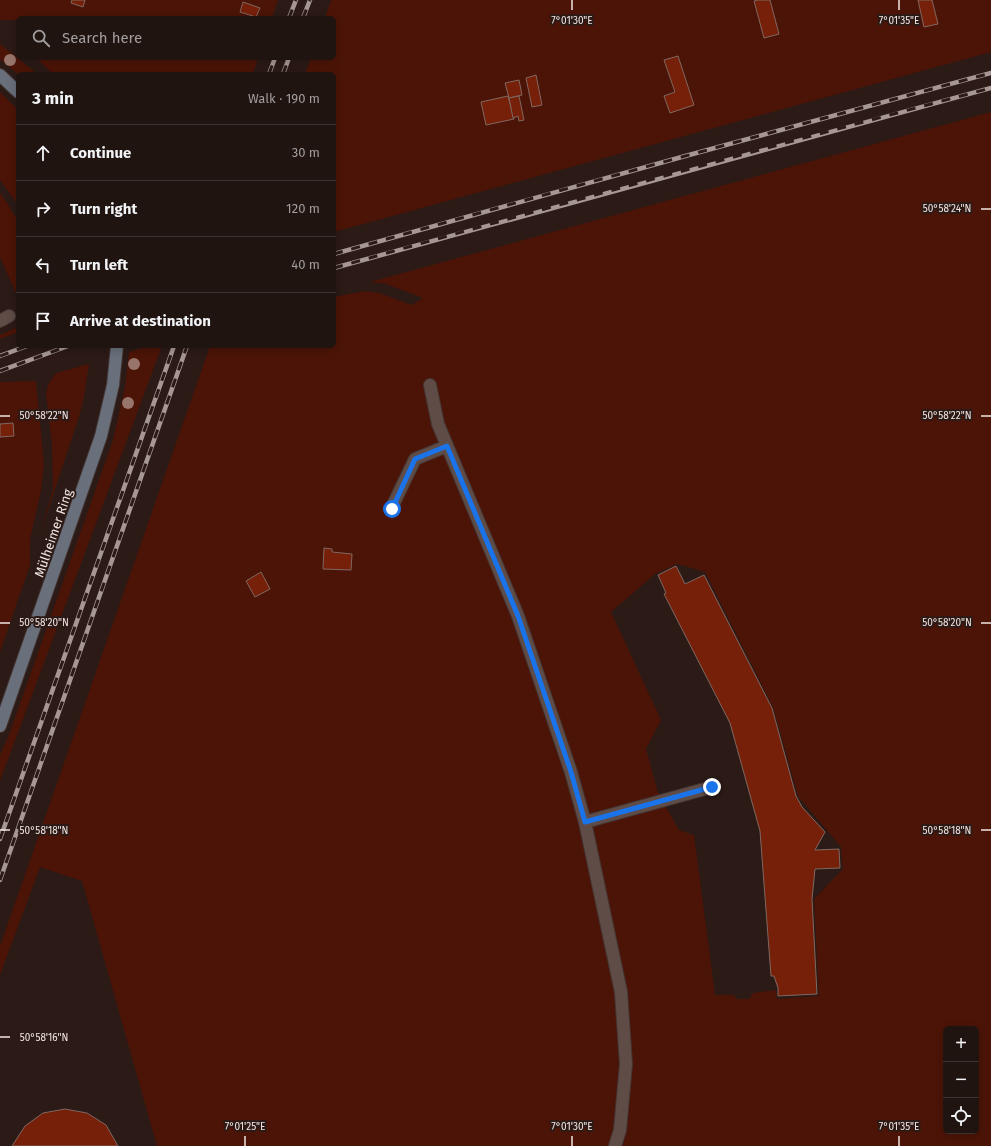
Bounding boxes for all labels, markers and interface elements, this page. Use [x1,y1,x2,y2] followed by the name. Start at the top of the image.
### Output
[551,15,593,27] text: 7°01'30"E
[879,15,919,27] text: 7°01'35"E
[16,16,336,60] search box
[30,27,52,49] icon: search
[62,29,142,47] text: Search here
[32,88,74,109] text: 3 min
[248,91,320,106] text: Walk · 190 m
[32,142,54,164] icon: ahead
[70,144,131,162] text: Continue
[292,145,320,160] text: 30 m
[32,198,54,220] icon: right
[70,200,137,218] text: Turn right
[286,201,320,216] text: 120 m
[923,203,971,215] text: 50°58'24"N
[32,254,54,276] icon: left
[70,256,128,274] text: Turn left
[291,257,320,272] text: 40 m
[32,310,54,332] icon: arrive
[70,312,211,330] text: Arrive at destination
[19,410,69,422] text: 50°58'22"N
[922,410,972,422] text: 50°58'22"N
[31,487,76,579] street label: Mülheimer Ring
[383,500,401,518] route start
[19,617,69,629] text: 50°58'20"N
[922,617,972,629] text: 50°58'20"N
[703,778,721,796] route end
[20,825,68,837] text: 50°58'18"N
[923,825,971,837] text: 50°58'18"N
[943,1026,979,1134] map controls
[943,1026,979,1062] button: +
[20,1032,68,1044] text: 50°58'16"N
[943,1062,979,1098] button: −
[943,1098,979,1134] button: locate
[225,1121,265,1133] text: 7°01'25"E
[551,1121,593,1133] text: 7°01'30"E
[879,1121,919,1133] text: 7°01'35"E

